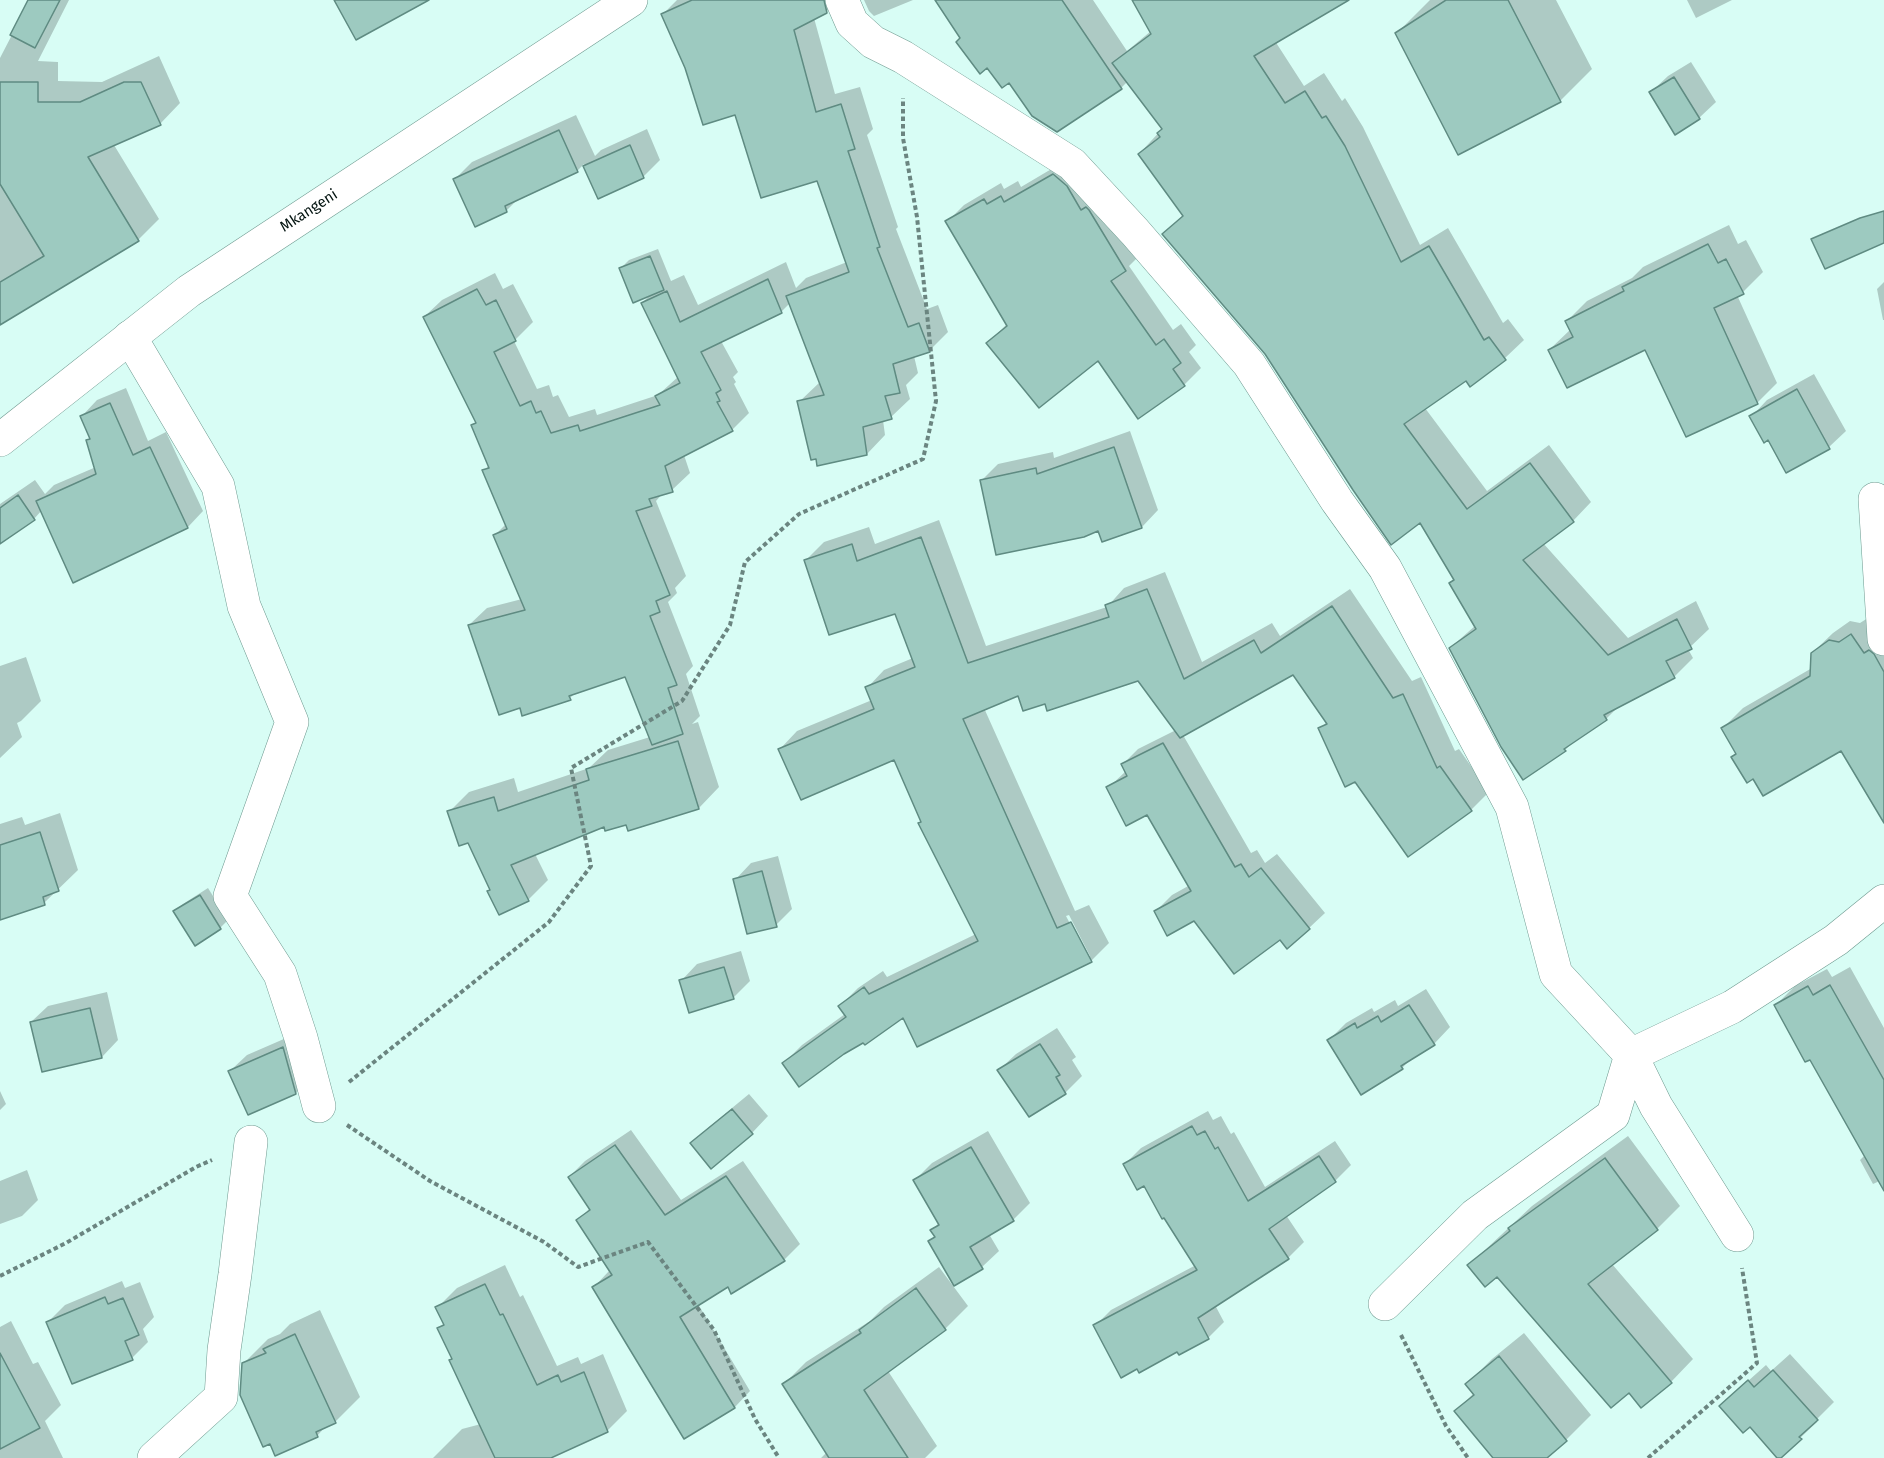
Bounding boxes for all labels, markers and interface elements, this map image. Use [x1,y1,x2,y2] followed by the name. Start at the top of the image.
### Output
[277,186,341,236] street label: Mkangeni

